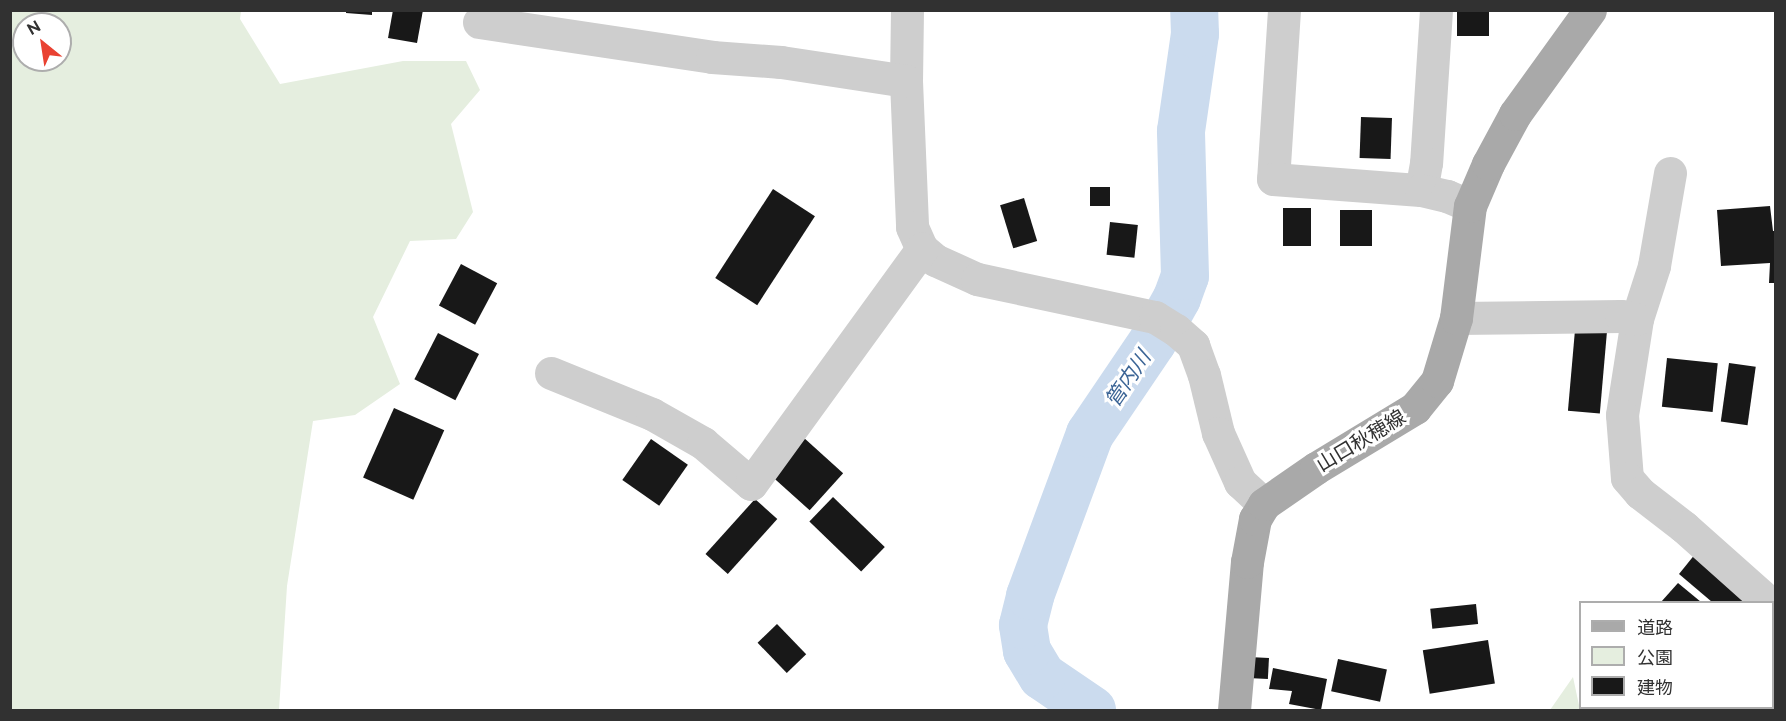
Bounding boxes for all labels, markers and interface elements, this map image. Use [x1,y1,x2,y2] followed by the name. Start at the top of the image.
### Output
[12,12,72,72] north arrow
[24,16,44,39] text: N
[1100,346,1156,412] water label: 管内川
[1312,405,1410,477] street label: 山口秋穂線
[1579,601,1774,709] legend
[1637,617,1673,638] text: 道路
[1637,647,1673,668] text: 公園
[1637,677,1673,698] text: 建物

